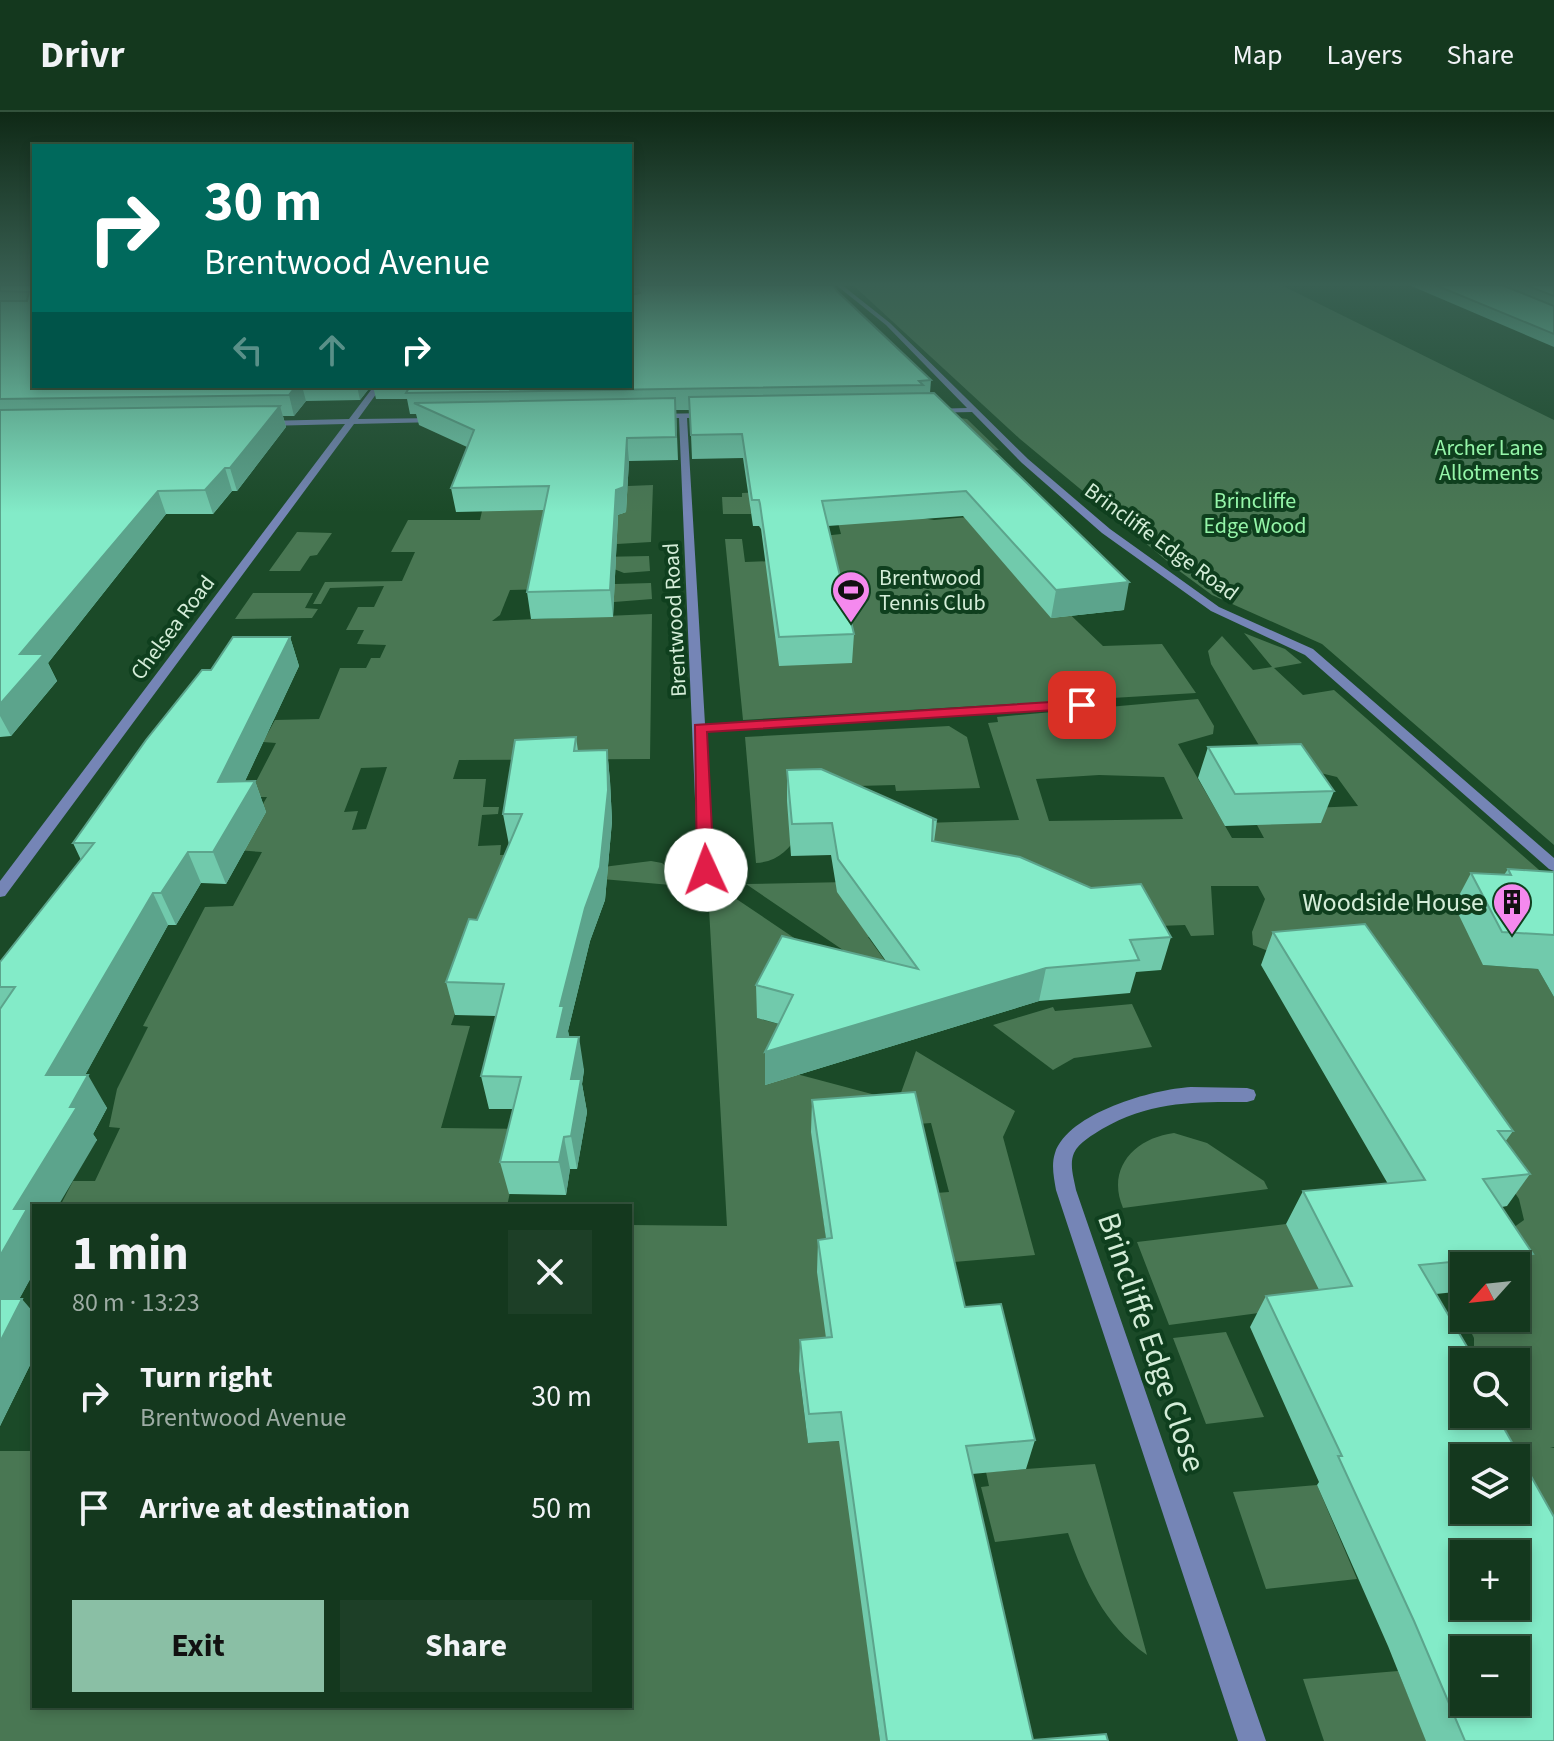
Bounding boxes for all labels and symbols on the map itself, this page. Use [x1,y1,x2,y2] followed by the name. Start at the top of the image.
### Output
[1434,432,1544,489] park label: Archer Lane Allotments
[1078,475,1245,609] street label: Brincliffe Edge Road
[1203,485,1307,542] park label: Brincliffe Edge Wood
[655,542,695,698] street label: Brentwood Road
[879,562,986,619] place label: Brentwood Tennis Club
[123,569,223,687] street label: Chelsea Road
[830,569,872,624] sports icon: Brentwood Tennis Club
[1048,671,1116,739] pin
[664,828,748,912] position arrow
[1491,881,1533,936] building icon: Woodside House
[1302,884,1484,921] place label: Woodside House
[1085,1206,1217,1478] street label: Brincliffe Edge Close
[1450,1252,1530,1332] north arrow

